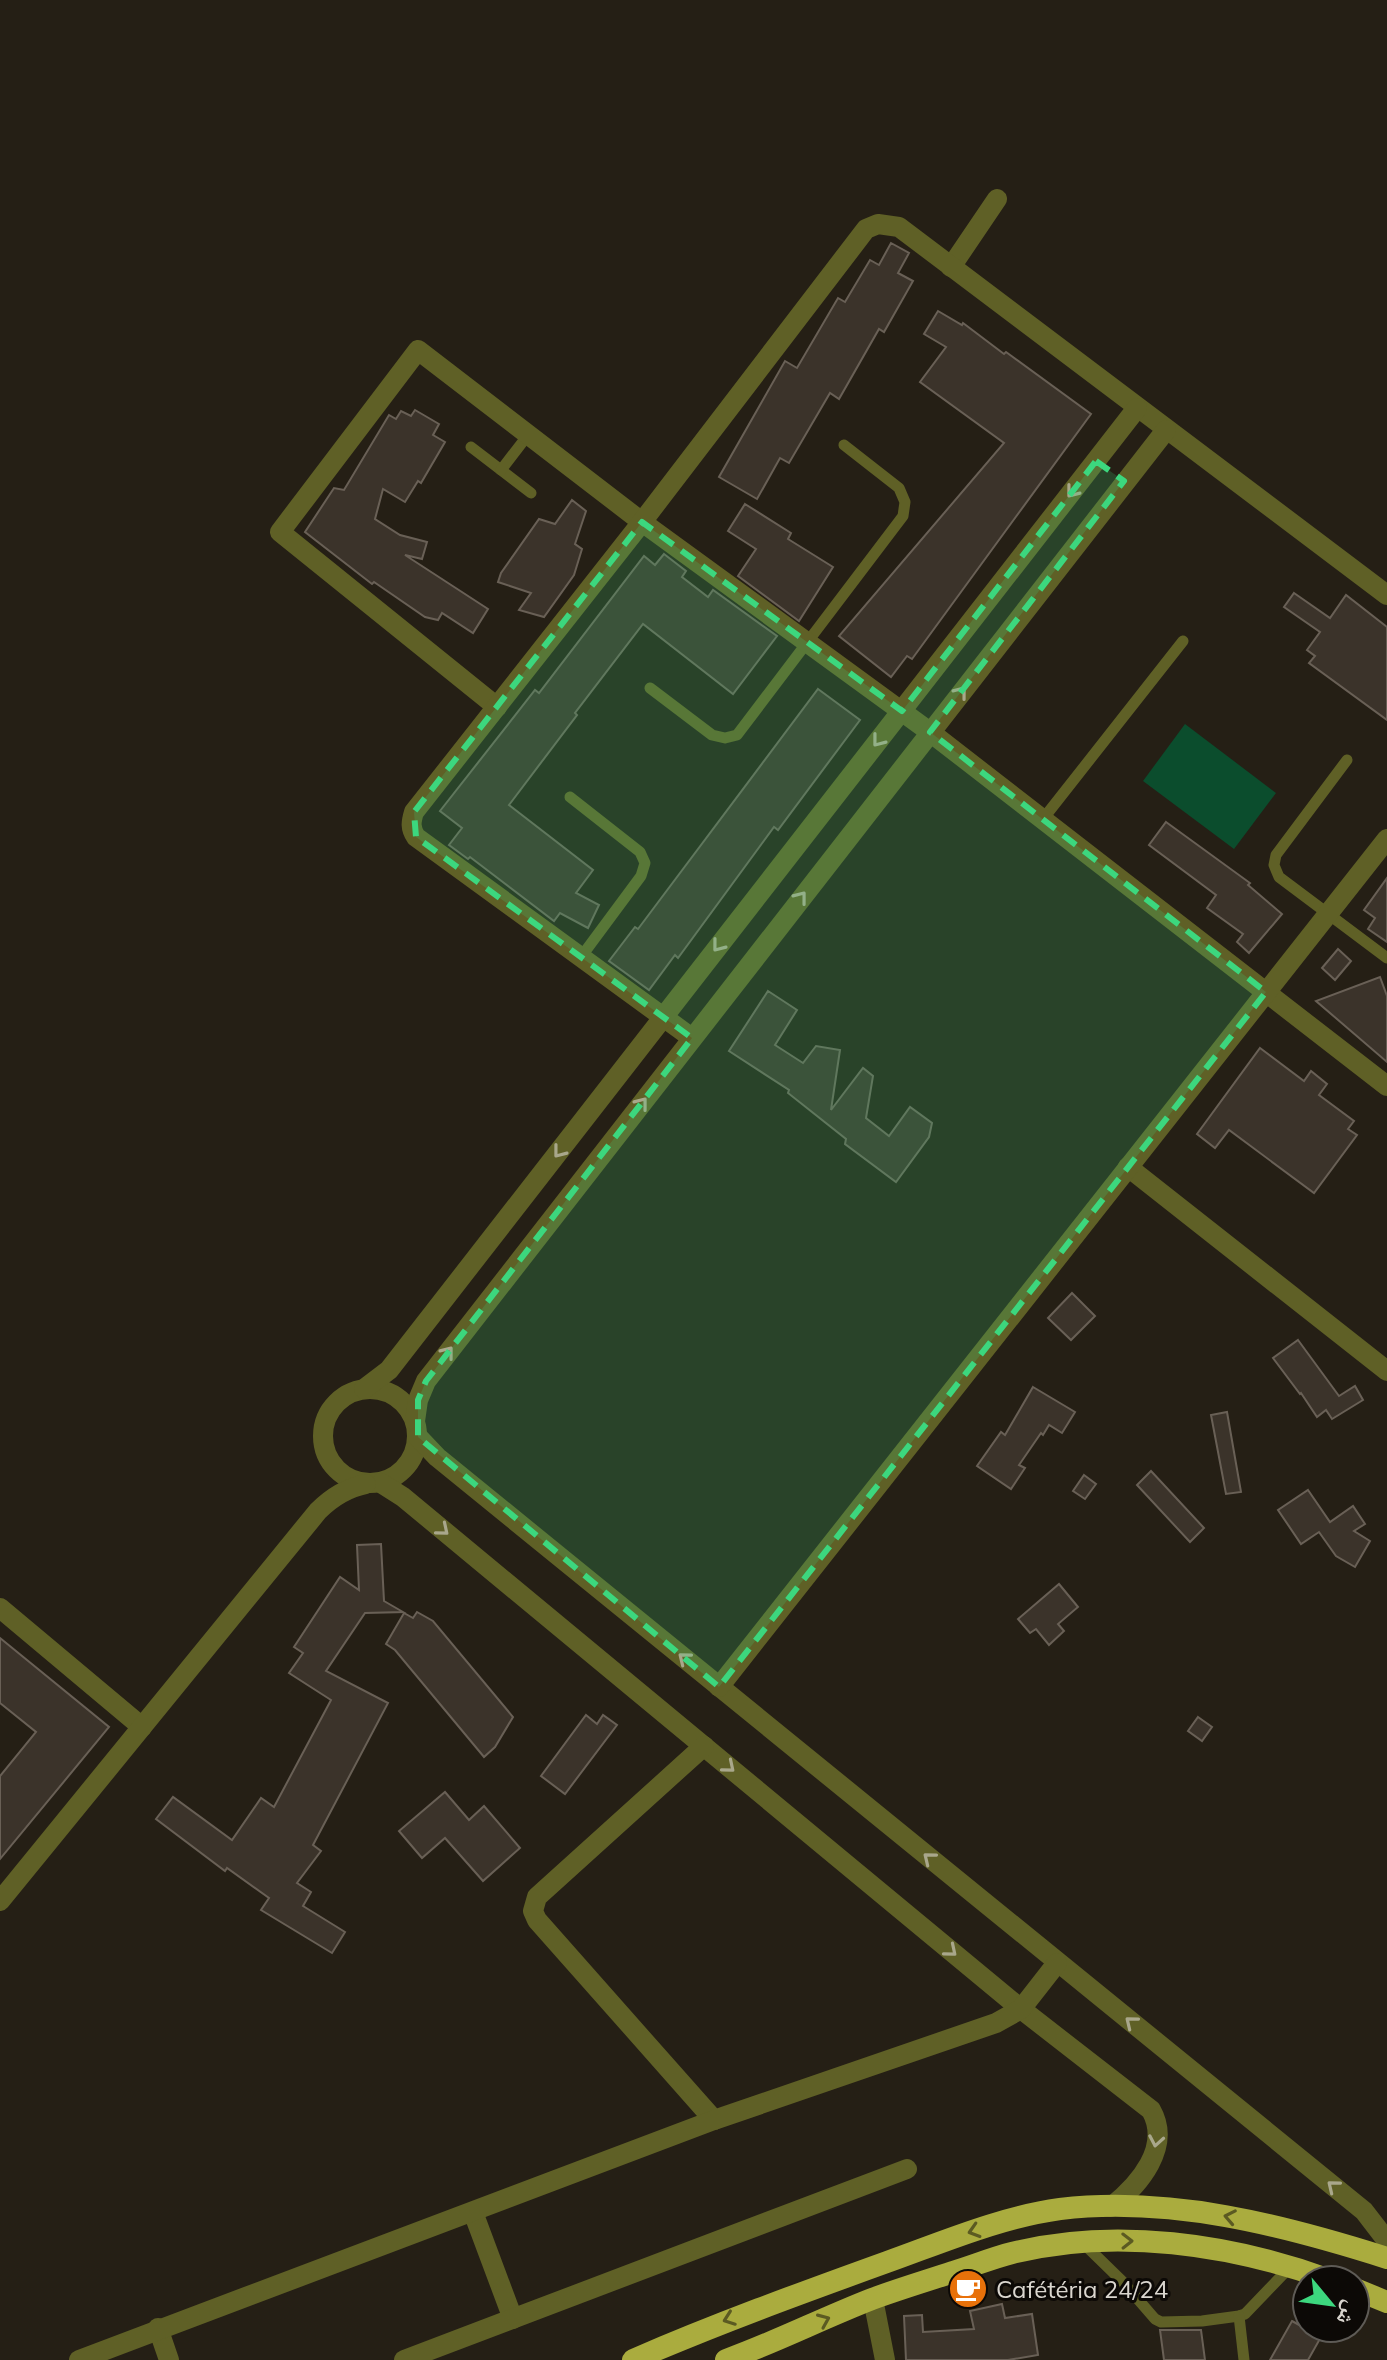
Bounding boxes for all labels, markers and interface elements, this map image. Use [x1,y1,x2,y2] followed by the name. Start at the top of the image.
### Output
[1068,483,1082,498] one-way arrow
[951,686,965,701] one-way arrow
[873,732,888,746] one-way arrow
[792,891,806,906] one-way arrow
[714,937,728,952] one-way arrow
[632,1098,647,1112] one-way arrow
[554,1143,568,1158] one-way arrow
[439,1346,453,1361] one-way arrow
[434,1520,448,1535] one-way arrow
[678,1654,693,1668] one-way arrow
[720,1757,735,1772] one-way arrow
[924,1853,938,1868] one-way arrow
[942,1941,956,1956] one-way arrow
[1125,2018,1140,2032] one-way arrow
[1148,2134,1165,2147] one-way arrow
[1328,2181,1342,2196] one-way arrow
[1224,2210,1237,2227] one-way arrow
[968,2222,982,2238] one-way arrow
[1121,2232,1134,2250] one-way arrow
[1291,2264,1371,2344] north arrow
[947,2268,989,2310] cafe icon: Cafétéria 24/24
[996,2274,1168,2304] place label: Cafétéria 24/24
[1331,2297,1366,2331] text: ش
[723,2310,737,2326] one-way arrow
[815,2313,830,2329] one-way arrow

